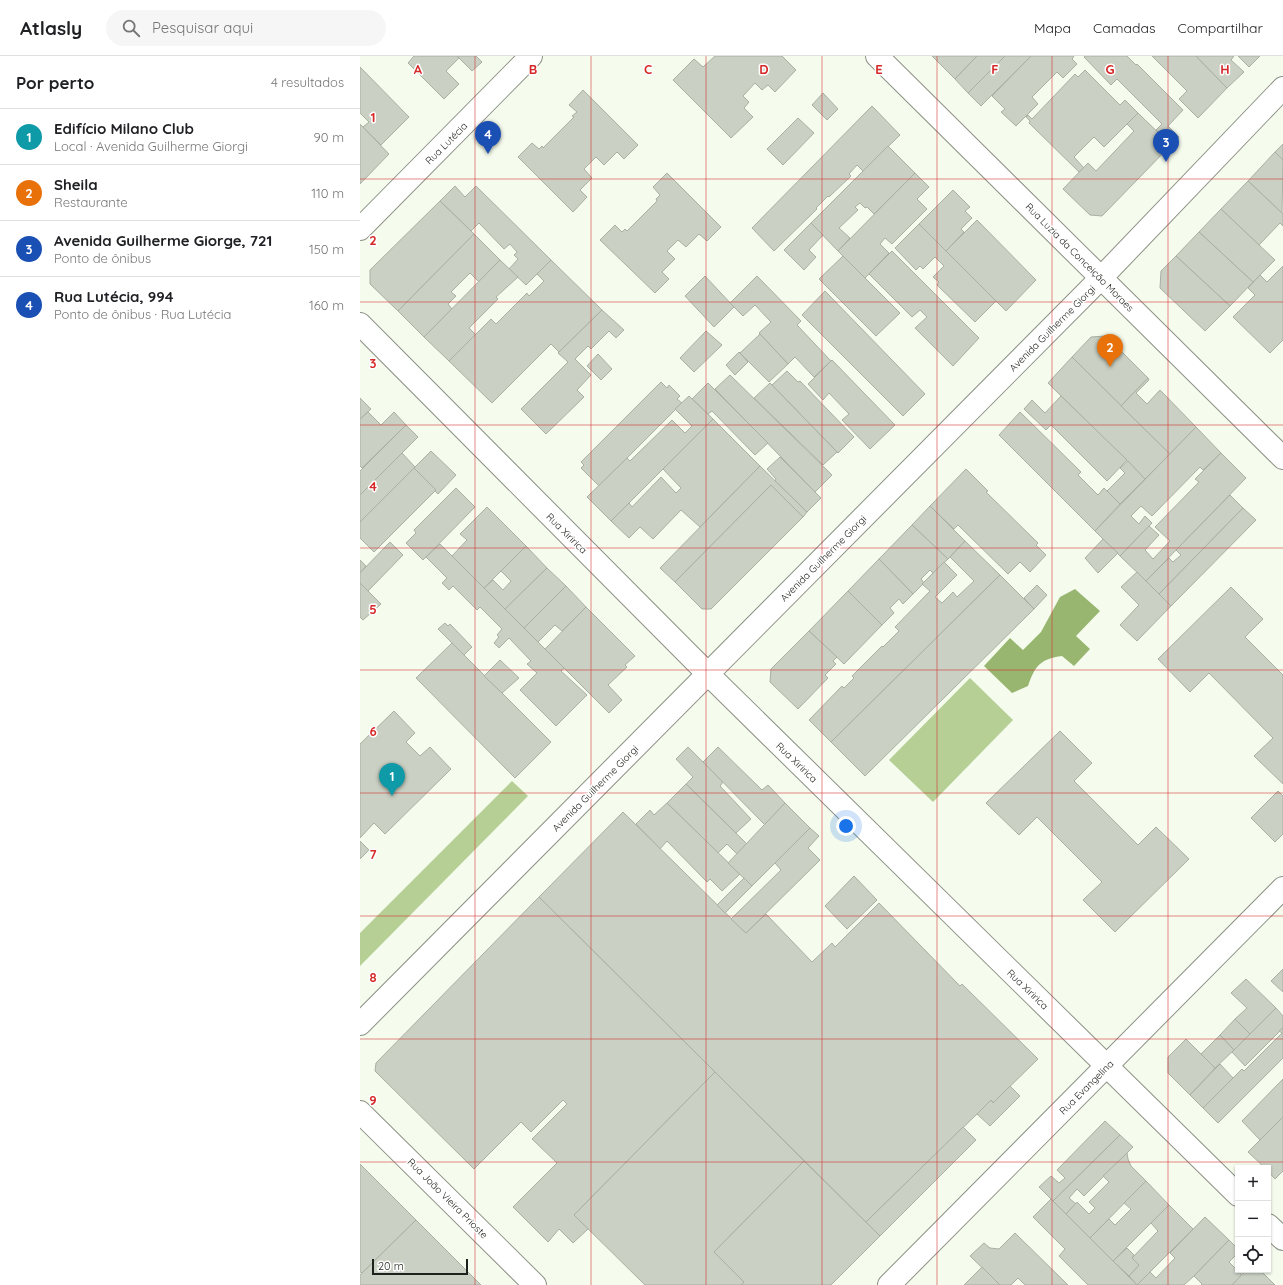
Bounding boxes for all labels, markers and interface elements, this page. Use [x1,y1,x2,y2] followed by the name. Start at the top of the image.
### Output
[106,10,386,46] search box
[20,16,82,40] text: Atlasly
[120,17,142,39] icon: search
[152,18,253,37] text: Pesquisar aqui
[1034,19,1071,37] text: Mapa
[1093,19,1155,37] text: Camadas
[1177,19,1263,37] text: Compartilhar
[414,61,423,77] text: A
[529,61,537,77] text: B
[644,61,652,77] text: C
[759,61,769,77] text: D
[875,61,883,77] text: E
[991,61,999,77] text: F
[1105,61,1115,77] text: G
[1220,61,1230,77] text: H
[16,72,94,93] text: Por perto
[271,74,344,90] text: 4 resultados
[370,109,376,125] text: 1
[54,119,194,138] text: Edifício Milano Club
[422,119,470,167] street label: Rua Lutécia
[475,121,501,154] pin: 4
[26,129,32,145] text: 1
[314,129,344,145] text: 90 m
[1153,129,1179,162] pin: 3
[54,138,248,154] text: Local · Avenida Guilherme Giorgi
[54,175,98,194] text: Sheila
[25,185,33,201] text: 2
[311,185,344,201] text: 110 m
[54,194,128,210] text: Restaurante
[1023,200,1137,315] street label: Rua Luzia da Conceição Moraes
[54,231,272,250] text: Avenida Guilherme Giorge, 721
[369,232,377,248] text: 2
[26,241,32,257] text: 3
[309,241,344,257] text: 150 m
[54,250,151,266] text: Ponto de ônibus
[1006,282,1098,374] street label: Avenida Guilherme Giorgi
[54,287,174,306] text: Rua Lutécia, 994
[25,297,33,313] text: 4
[309,297,344,313] text: 160 m
[54,306,231,322] text: Ponto de ônibus · Rua Lutécia
[1097,334,1123,367] pin: 2
[370,355,377,371] text: 3
[369,478,377,494] text: 4
[543,510,590,557] street label: Rua Xiririca
[777,512,869,604] street label: Avenida Guilherme Giorgi
[369,601,377,617] text: 5
[369,723,377,739] text: 6
[773,739,820,785] street label: Rua Xiririca
[549,742,641,834] street label: Avenida Guilherme Giorgi
[379,763,405,796] pin: 1
[836,816,856,836] your location
[369,846,377,862] text: 7
[1004,966,1051,1012] street label: Rua Xiririca
[369,969,377,985] text: 8
[1056,1057,1116,1117] street label: Rua Evangelina
[369,1092,377,1108] text: 9
[405,1155,491,1242] street label: Rua João Vieira Prioste
[1235,1165,1271,1273] map controls
[1235,1165,1271,1201] button: +
[1235,1201,1271,1237] button: −
[1235,1237,1271,1273] button: locate
[372,1257,468,1276] scale bar
[378,1259,404,1273] text: 20 m

